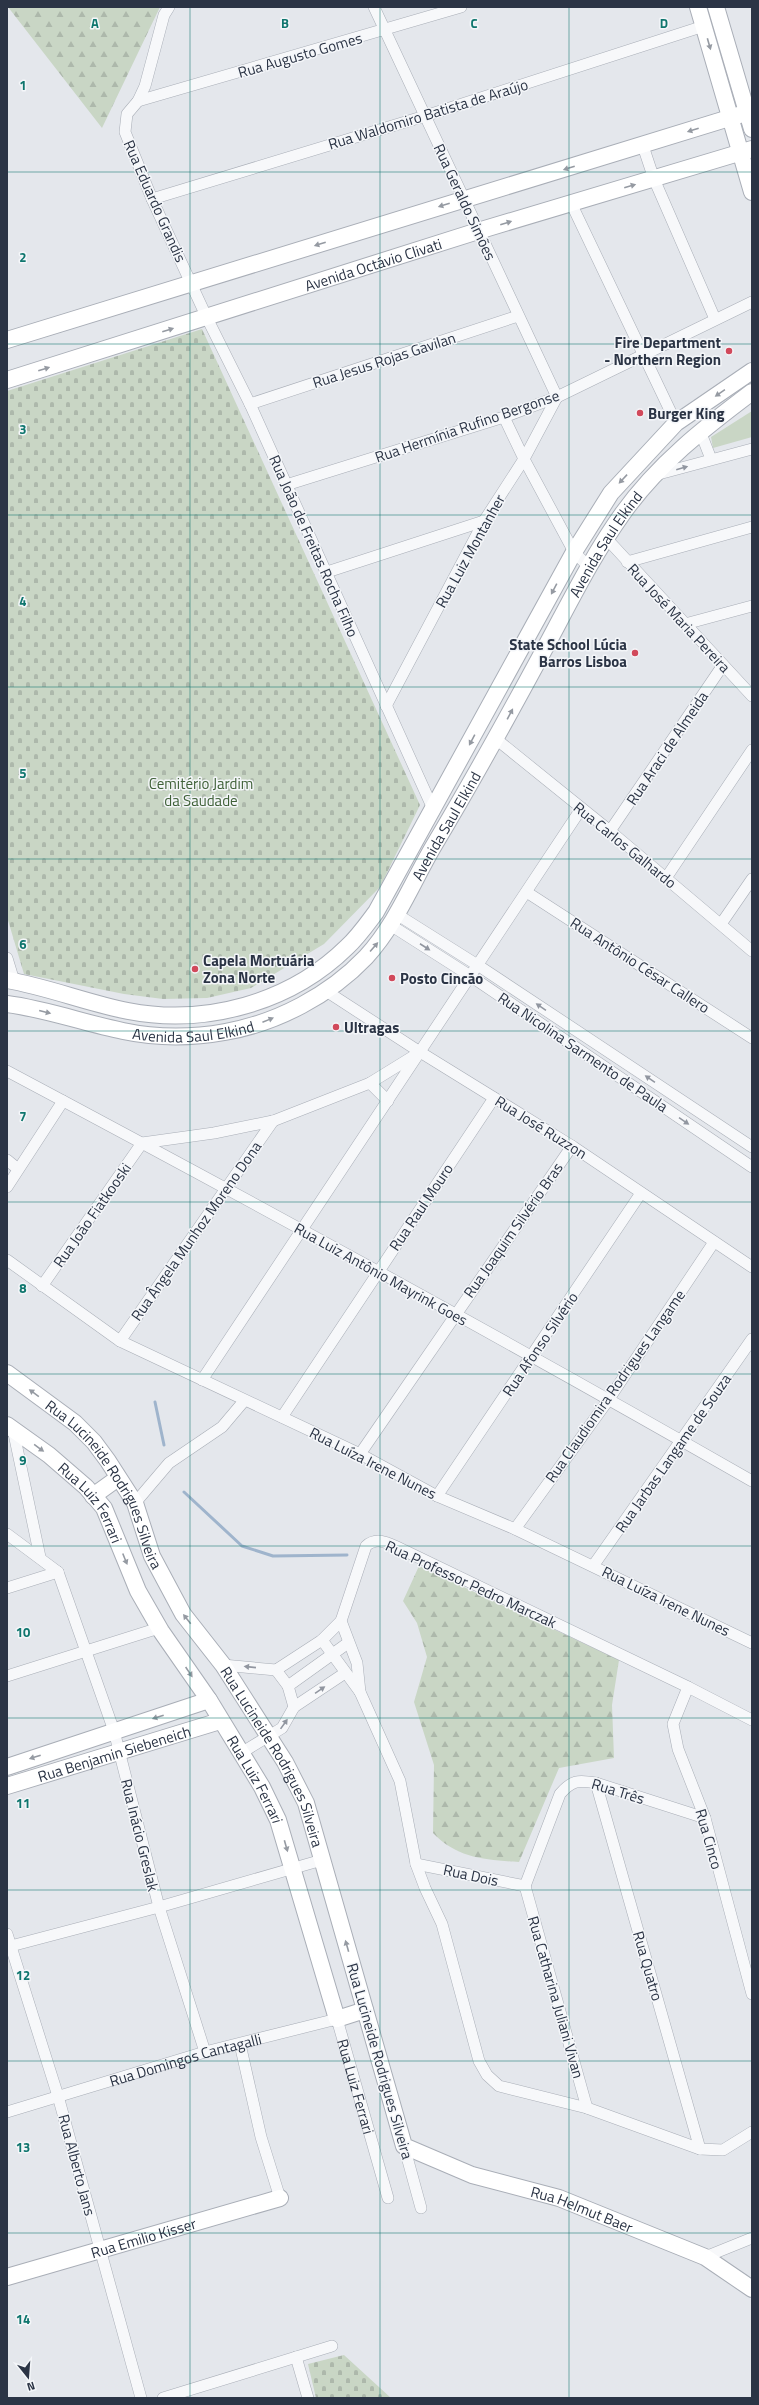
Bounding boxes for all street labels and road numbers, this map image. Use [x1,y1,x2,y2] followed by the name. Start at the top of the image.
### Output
[235,26,365,84] street label: Rua Augusto Gomes
[325,73,531,155] street label: Rua Waldomiro Batista de Araújo
[118,136,192,266] street label: Rua Eduardo Grandis
[428,140,502,264] street label: Rua Geraldo Simões
[302,232,445,297] street label: Avenida Octávio Clivati
[309,326,459,394] street label: Rua Jesus Rojas Gavilan
[372,384,562,468] street label: Rua Hermínia Rufino Bergonse
[263,451,365,641] street label: Rua João de Freitas Rocha Filho
[563,486,648,601] street label: Avenida Saul Elkind
[429,490,511,612] street label: Rua Luiz Montanher
[622,558,736,678] street label: Rua José Maria Pereira
[620,686,714,809] street label: Rua Araci de Almeida
[406,767,486,884] street label: Avenida Saul Elkind
[568,796,682,894] street label: Rua Carlos Galhardo
[566,911,714,1019] street label: Rua Antônio César Callero
[493,986,673,1118] street label: Rua Nicolina Sarmento de Paula
[131,1014,257,1048] street label: Avenida Saul Elkind
[490,1089,592,1165] street label: Rua José Ruzzon
[125,1136,267,1326] street label: Rua Ângela Munhoz Moreno Dona
[47,1158,137,1272] street label: Rua João Fiatkooski
[457,1158,569,1302] street label: Rua Joaquim Silvério Bras
[383,1159,459,1255] street label: Rua Raul Mouro
[290,1217,472,1331] street label: Rua Luiz Antônio Mayrink Goes
[539,1285,691,1487] street label: Rua Claudiomira Rodrigues Langame
[496,1287,584,1401] street label: Rua Afonso Silvério
[609,1368,737,1537] street label: Rua Jarbas Langame de Souza
[41,1394,169,1573] street label: Rua Lucineide Rodrigues Silveira
[305,1421,441,1505] street label: Rua Luíza Irene Nunes
[53,1456,129,1546] street label: Rua Luiz Ferrari
[382,1534,560,1634] street label: Rua Professor Pedro Marczak
[598,1560,734,1642] street label: Rua Luíza Irene Nunes
[215,1662,330,1850] street label: Rua Lucineide Rodrigues Silveira
[35,1719,193,1788] street label: Rua Benjamin Siebeneich
[221,1731,290,1826] street label: Rua Luiz Ferrari
[589,1772,647,1810] street label: Rua Três
[115,1776,165,1894] street label: Rua Inácio Greslak
[689,1806,729,1872] street label: Rua Cinco
[441,1858,501,1892] street label: Rua Dois
[522,1913,590,2081] street label: Rua Catharina Juliani Vivan
[627,1928,669,2004] street label: Rua Quatro
[341,1960,419,2162] street label: Rua Lucineide Rodrigues Silveira
[106,2027,264,2092] street label: Rua Domingos Cantagalli
[332,2036,381,2137] street label: Rua Luiz Ferrari
[52,2112,102,2218] street label: Rua Alberto Jans
[528,2180,637,2238] street label: Rua Helmut Baer
[88,2211,199,2264] street label: Rua Emilio Kisser

